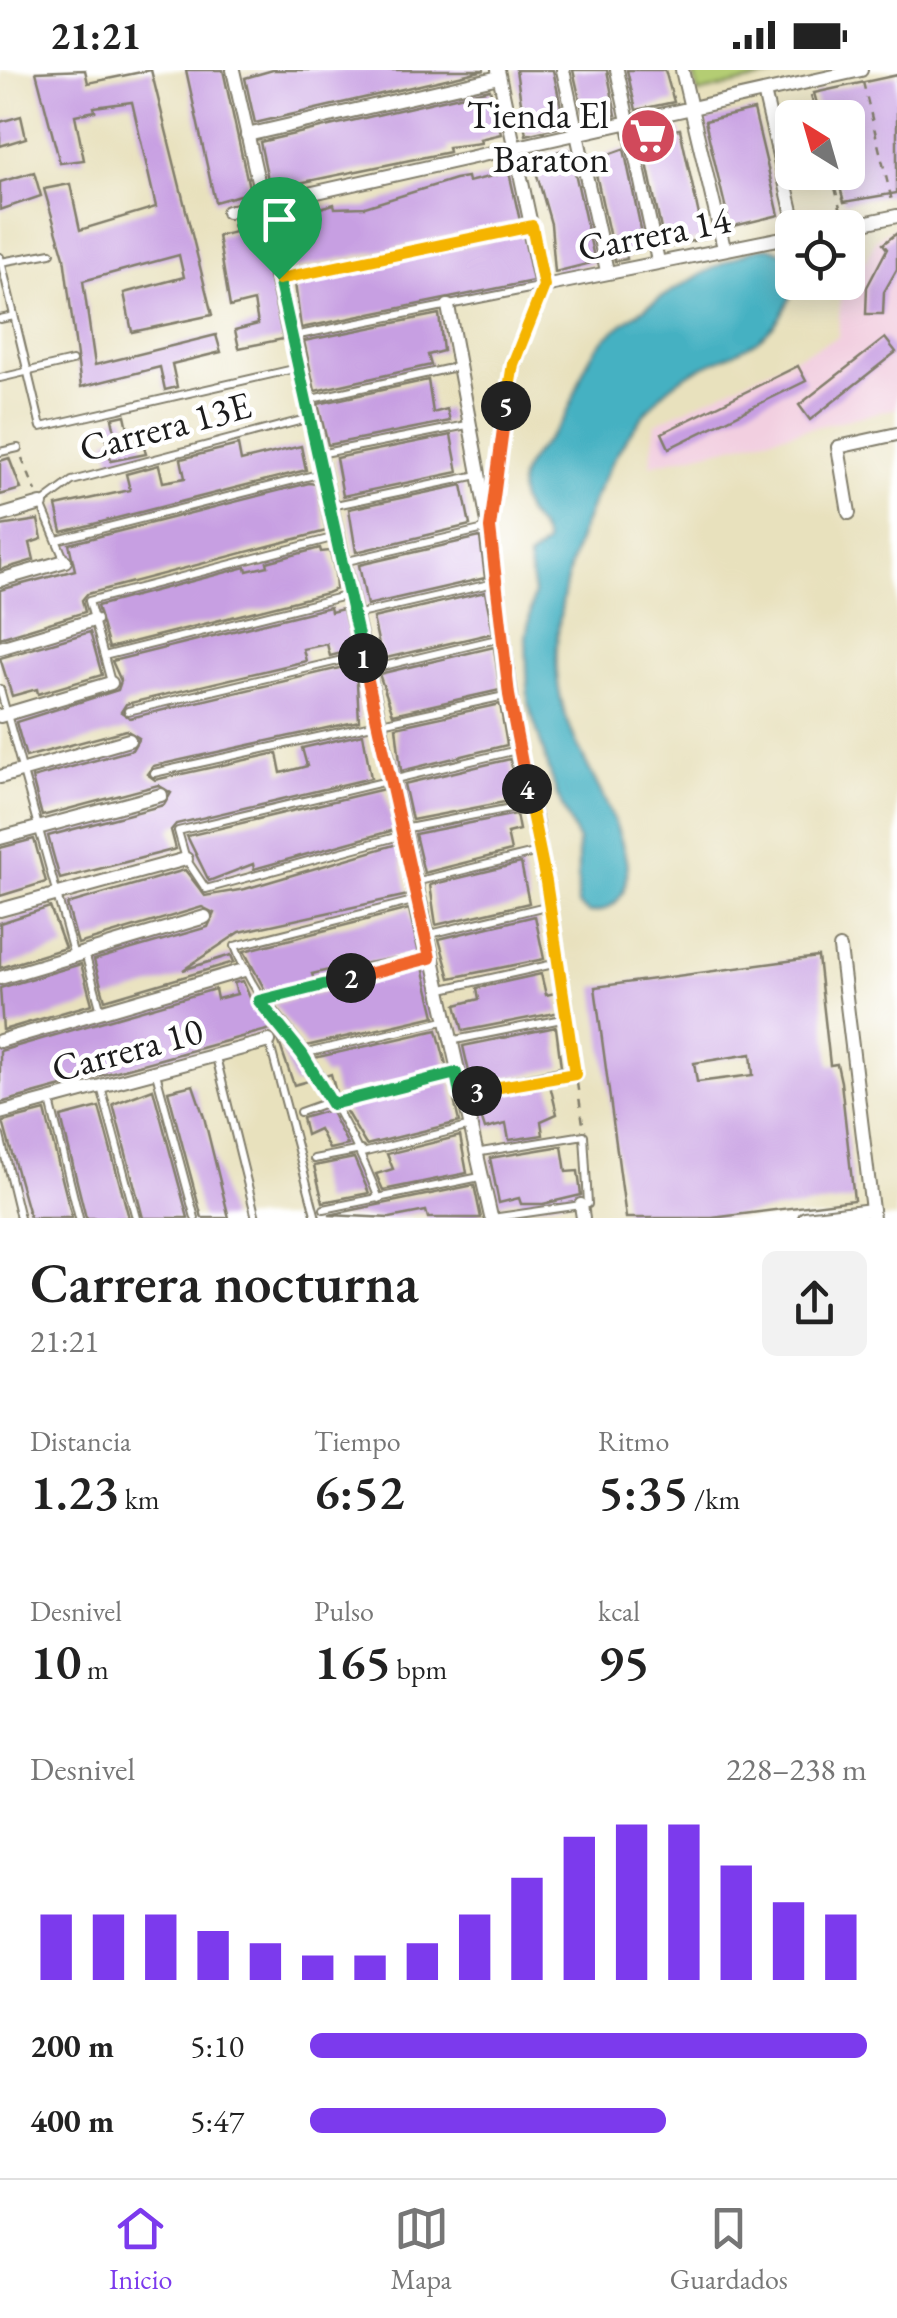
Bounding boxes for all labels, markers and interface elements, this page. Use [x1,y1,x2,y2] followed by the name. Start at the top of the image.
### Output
[50,11,141,60] text: 21:21
[467,90,609,183] place label: Tienda El Baraton
[775,100,865,190] north arrow
[775,100,865,300] map controls
[618,106,678,166] supermarket icon: Tienda El Baraton
[237,177,322,280] pin
[252,192,307,247] icon: arrive
[574,194,735,272] street label: Carrera 14
[775,210,865,300] button: locate
[74,380,256,472] street label: Carrera 13E
[481,381,531,431] pin: 5
[499,388,513,424] text: 5
[338,633,388,683] pin: 1
[356,640,370,676] text: 1
[502,764,552,814] pin: 4
[520,771,534,807] text: 4
[326,953,376,1003] pin: 2
[344,960,358,996] text: 2
[46,1005,208,1093] street label: Carrera 10
[452,1066,502,1116] pin: 3
[470,1073,484,1109] text: 3
[30,1247,419,1318] text: Carrera nocturna
[762,1251,867,1356] button: share
[30,1320,99,1362] text: 21:21
[30,1423,131,1459] text: Distancia
[314,1423,401,1459] text: Tiempo
[598,1423,669,1459] text: Ritmo
[30,1459,119,1524] text: 1.23
[314,1459,405,1524] text: 6:52
[598,1459,689,1524] text: 5:35
[119,1481,160,1517] text: km
[689,1481,740,1517] text: /km
[30,1593,122,1629] text: Desnivel
[314,1593,374,1629] text: Pulso
[598,1593,640,1629] text: kcal
[30,1629,81,1694] text: 10
[314,1629,391,1694] text: 165
[598,1629,649,1694] text: 95
[81,1651,109,1687] text: m
[391,1651,447,1687] text: bpm
[30,1748,135,1790] text: Desnivel
[726,1748,867,1790] text: 228–238 m
[30,2025,114,2067] text: 200 m
[190,2025,244,2067] text: 5:10
[30,2100,114,2142] text: 400 m
[190,2100,244,2142] text: 5:47
[109,2201,172,2297] tab: Inicio
[391,2201,452,2297] tab: Mapa
[670,2201,788,2297] tab: Guardados

